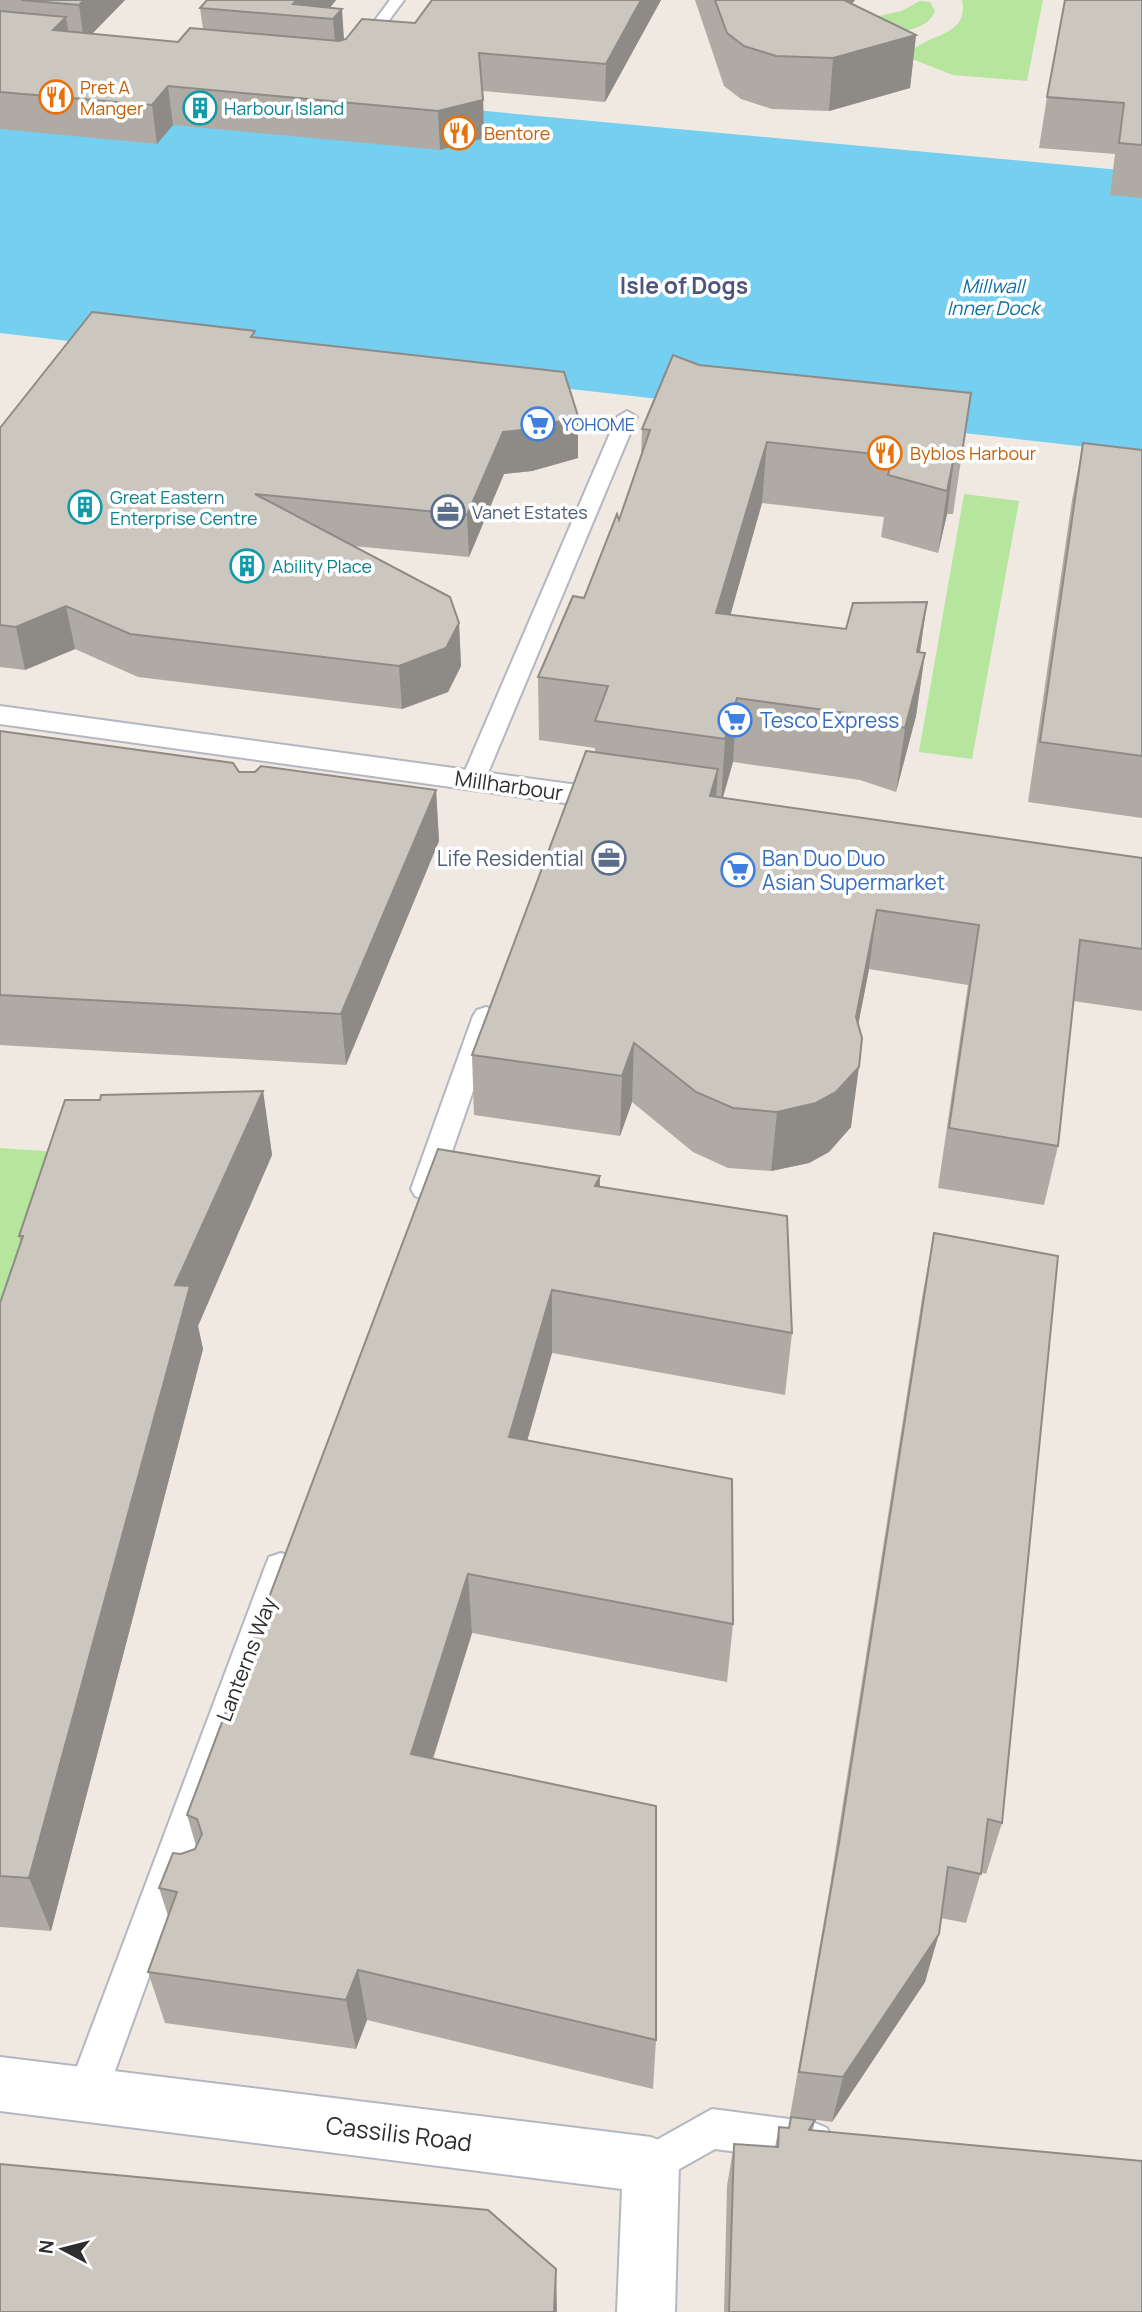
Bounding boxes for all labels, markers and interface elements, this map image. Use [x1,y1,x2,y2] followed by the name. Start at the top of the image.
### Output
[80,75,144,120] place label: Pret A Manger
[37,78,75,116] restaurant icon: Pret A Manger
[181,89,219,127] building icon: Harbour Island
[224,96,344,120] place label: Harbour Island
[440,114,478,152] restaurant icon: Bentore
[484,121,550,145] place label: Bentore
[620,269,748,301] district label: Isle of Dogs
[947,273,1042,321] water label: Millwall Inner Dock
[519,405,557,443] supermarket icon: YOHOME
[562,412,635,436] place label: YOHOME
[866,434,904,472] restaurant icon: Byblos Harbour
[910,441,1037,465] place label: Byblos Harbour
[110,485,258,530] place label: Great Eastern Enterprise Centre
[66,488,104,526] building icon: Great Eastern Enterprise Centre
[429,493,467,531] office icon: Vanet Estates
[472,500,588,524] place label: Vanet Estates
[228,547,266,585] building icon: Ability Place
[272,554,372,578] place label: Ability Place
[716,701,754,739] supermarket icon: Tesco Express
[760,706,899,734] place label: Tesco Express
[453,764,565,807] street label: Millharbour
[590,839,628,877] office icon: Life Residential
[437,844,584,872] place label: Life Residential
[762,844,945,896] place label: Ban Duo Duo Asian Supermarket
[719,851,757,889] supermarket icon: Ban Duo Duo Asian Supermarket
[209,1593,283,1725] street label: Lanterns Way
[324,2108,474,2158] street label: Cassilis Road
[28,2214,98,2284] north arrow
[32,2239,60,2255] text: N

